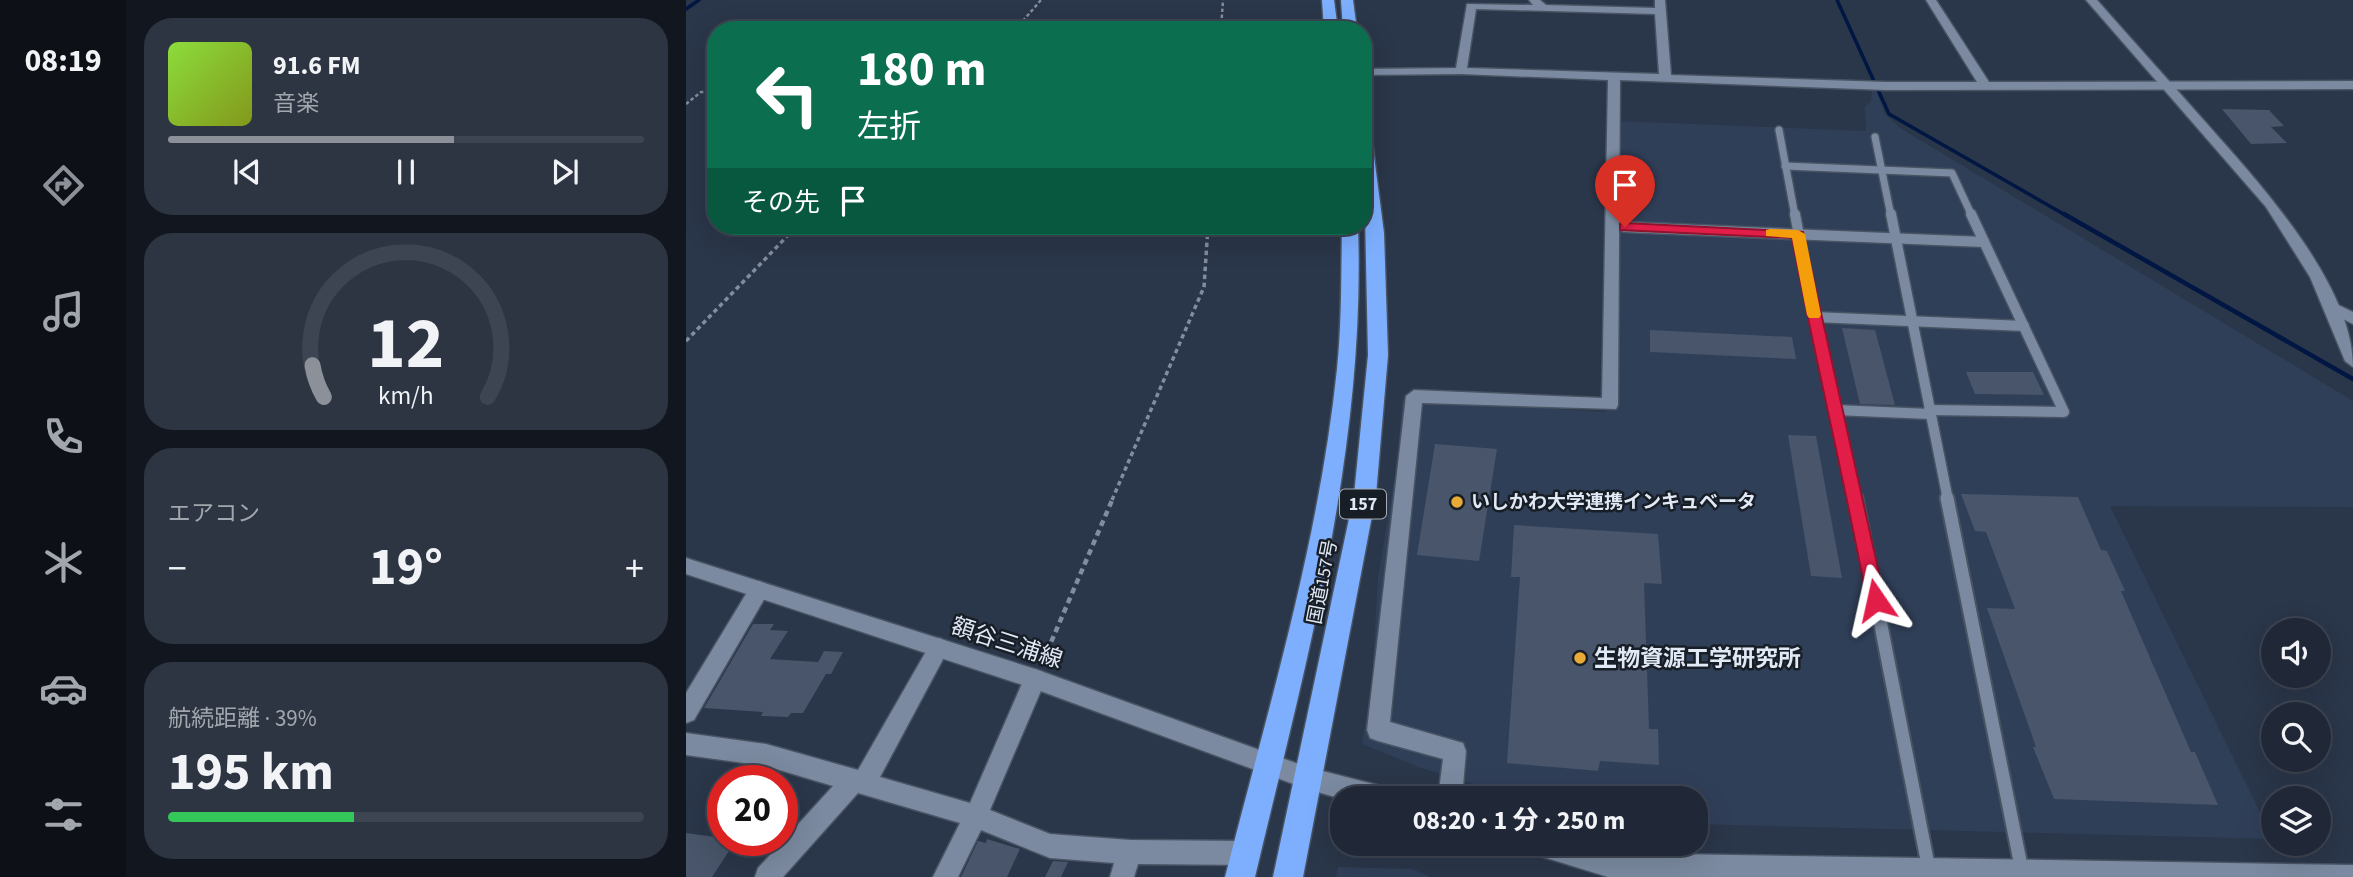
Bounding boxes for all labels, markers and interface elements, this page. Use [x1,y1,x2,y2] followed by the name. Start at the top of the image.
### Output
[857,35,986,105] text: 180 m
[24,38,102,84] text: 08:19
[273,47,361,84] text: 91.6 FM
[742,49,833,140] icon: left
[273,87,319,120] text: 音楽
[857,104,921,150] text: 左折
[228,153,266,191] icon: previous
[387,153,425,191] icon: pause
[546,153,584,191] icon: next
[1595,155,1655,227] pin
[39,161,88,210] icon: directions
[1606,166,1644,204] icon: arrive
[834,182,872,220] icon: arrive
[742,184,820,221] text: その先
[39,287,88,336] icon: music
[368,293,444,397] text: 12
[378,378,434,414] text: km/h
[39,412,88,461] icon: phone
[1471,489,1756,516] place label: いしかわ大学連携インキュベータ
[1340,490,1386,518] road number: 157
[1449,494,1465,510] marker: いしかわ大学連携インキュベータ
[168,497,260,530] text: エアコン
[369,531,443,605] text: 19°
[39,538,88,587] icon: climate
[1302,538,1344,626] street label: 国道157号
[168,542,187,596] text: −
[625,542,644,596] text: +
[1839,563,1913,637] position arrow
[947,610,1067,676] street label: 額谷三浦線
[2261,618,2331,856] map controls
[2261,618,2331,688] button: sound
[1594,642,1801,675] place label: 生物資源工学研究所
[1572,650,1588,666] marker: 生物資源工学研究所
[39,664,88,713] icon: car
[168,702,317,735] text: 航続距離 · 39%
[2261,702,2331,772] button: search
[168,736,334,810] text: 195 km
[707,765,798,856] speed limit sign: 20
[2261,786,2331,856] button: layers
[39,790,88,839] icon: filters
[1413,802,1625,839] text: 08:20 · 1 分 · 250 m

